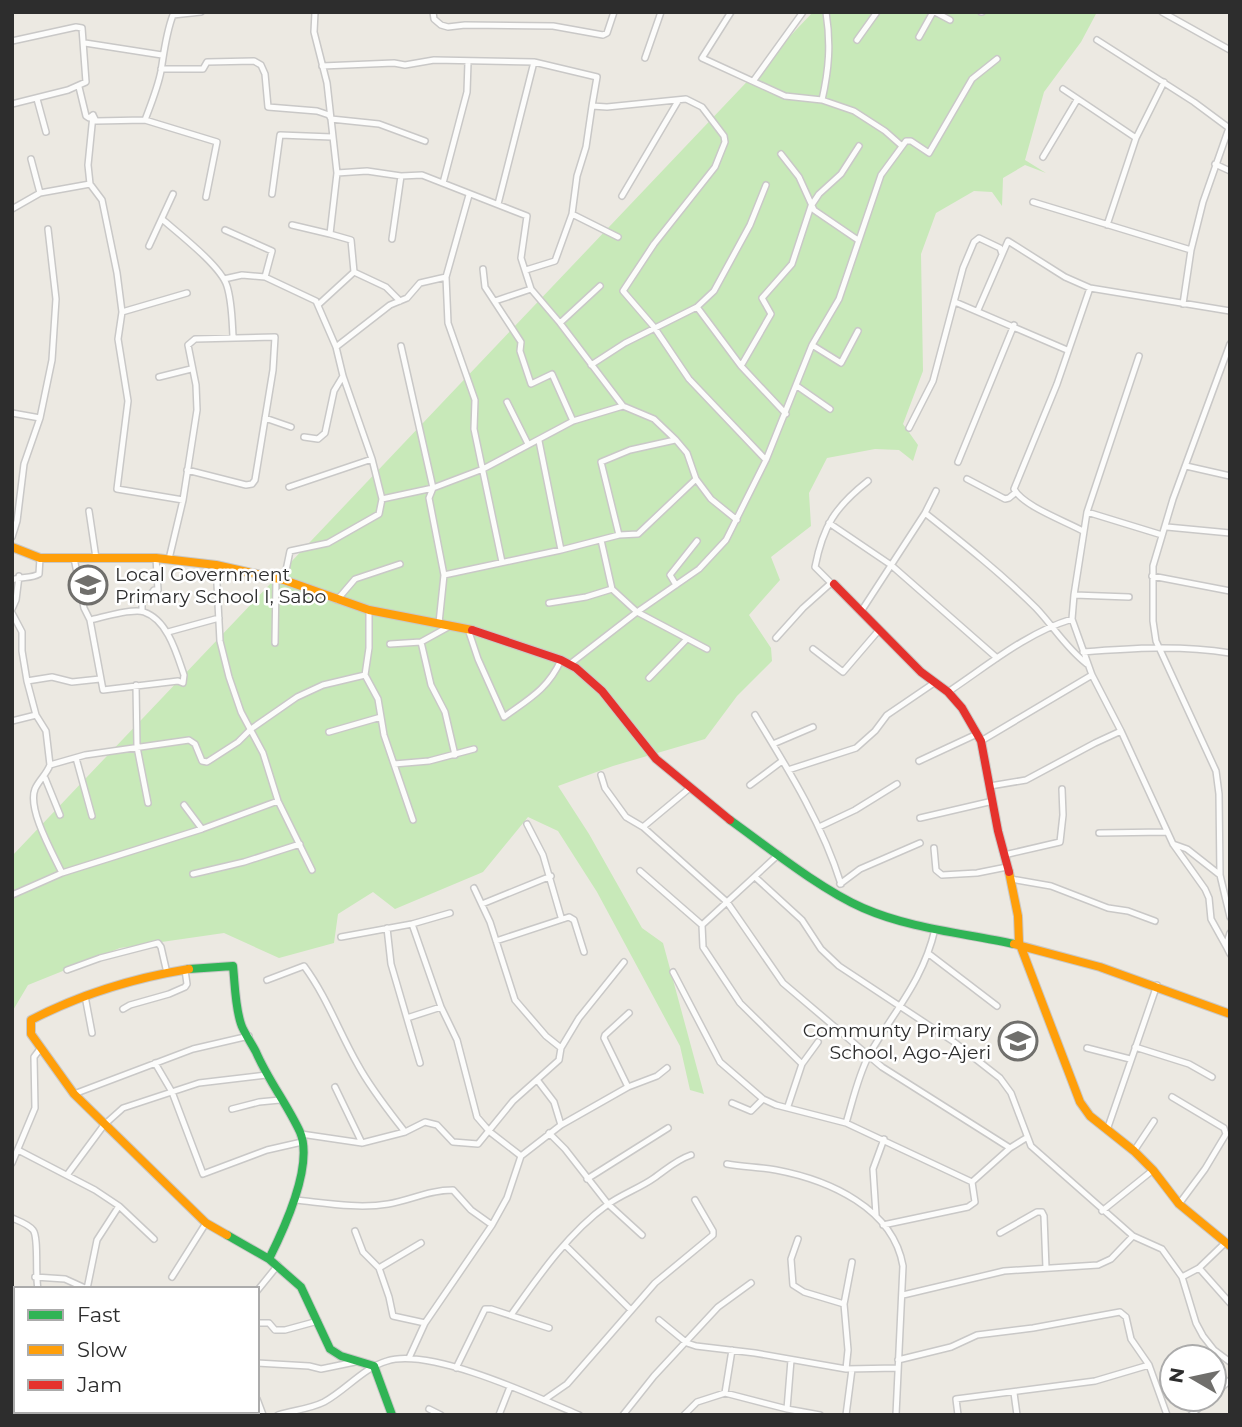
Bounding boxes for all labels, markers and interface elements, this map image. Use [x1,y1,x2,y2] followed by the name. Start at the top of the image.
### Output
[115,563,326,608] place label: Local Government Primary School I, Sabo
[67,564,109,606] school or university icon: Local Government Primary School I, Sabo
[803,1019,992,1064] place label: Communty Primary School, Ago-Ajeri
[997,1020,1039,1062] school or university icon: Communty Primary School, Ago-Ajeri
[14,1287,259,1413] legend
[77,1302,121,1327] text: Fast
[77,1337,127,1362] text: Slow
[1158,1343,1228,1413] north arrow
[1164,1366,1189,1385] text: N
[76,1372,122,1397] text: Jam

